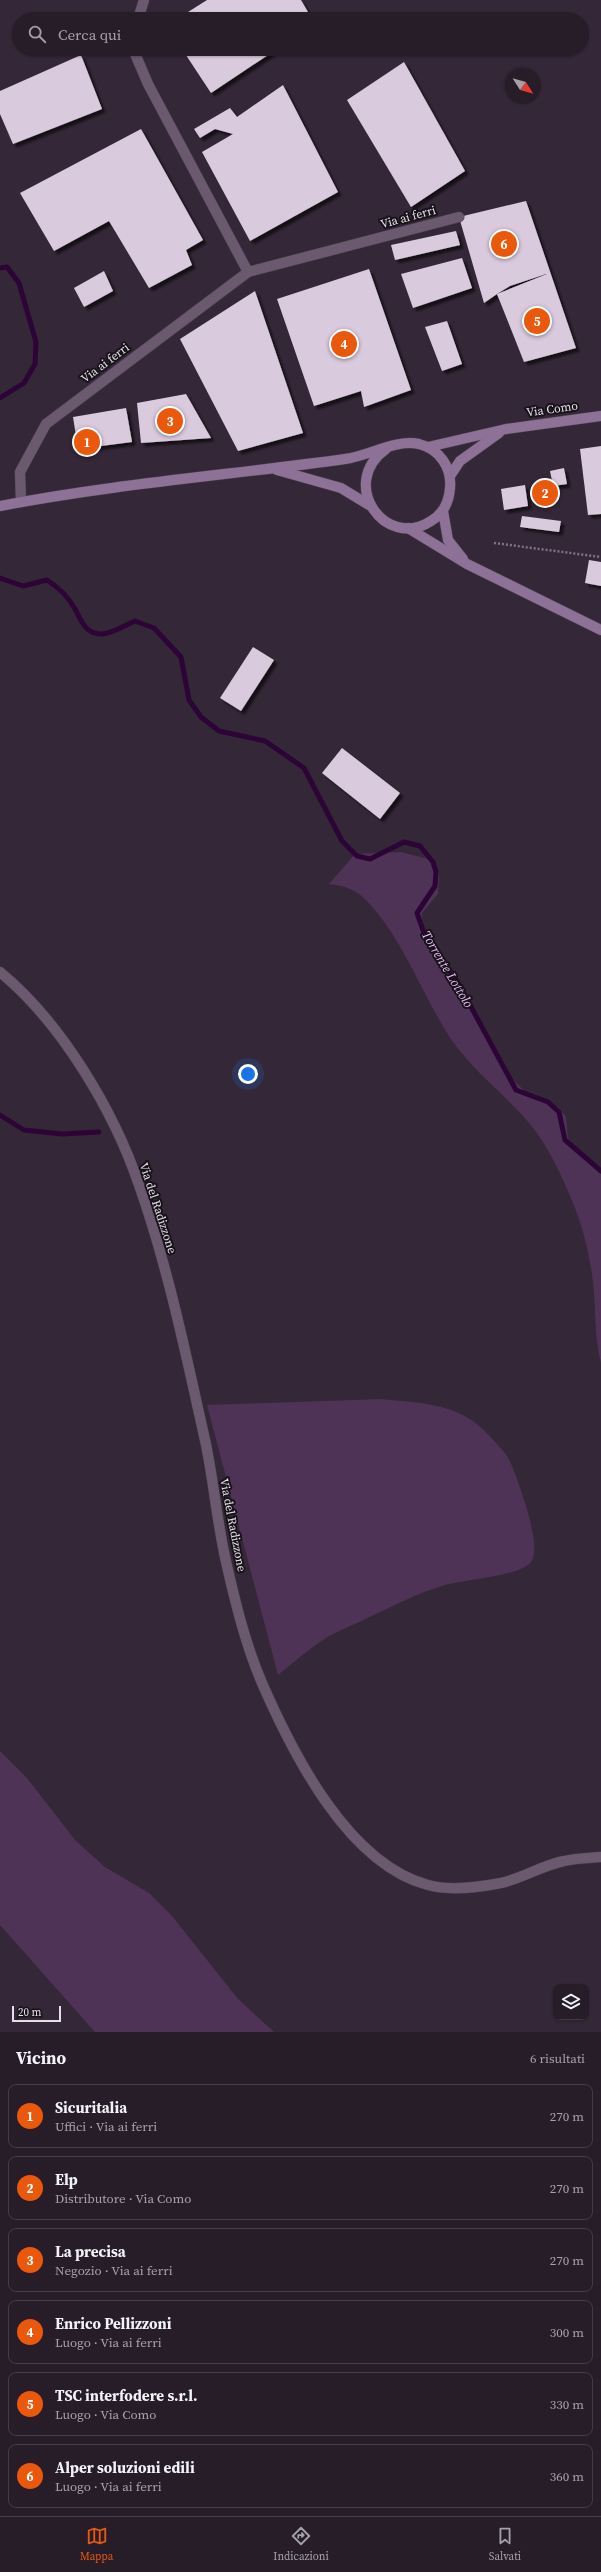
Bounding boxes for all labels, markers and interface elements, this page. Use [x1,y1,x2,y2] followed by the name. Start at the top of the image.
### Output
[12,12,589,56] search box
[26,23,48,45] icon: search
[58,24,121,45] text: Cerca qui
[505,68,541,104] north arrow
[379,202,438,232] street label: Via ai ferri
[491,229,517,259] pin: 6
[524,306,550,336] pin: 5
[331,329,357,359] pin: 4
[78,339,133,386] street label: Via ai ferri
[525,397,579,421] street label: Via Como
[157,406,183,436] pin: 3
[74,427,100,457] pin: 1
[532,478,558,508] pin: 2
[418,928,477,1011] water label: Torrente Lottolo
[238,1064,258,1084] your location
[136,1161,180,1255] street label: Via del Radizzone
[216,1477,250,1573] street label: Via del Radizzone
[553,1984,589,2020] map controls
[553,1984,589,2020] button: layers
[12,2004,61,2023] scale bar
[18,2005,41,2020] text: 20 m
[16,2046,66,2070] text: Vicino
[530,2050,585,2067] text: 6 risultati
[55,2097,127,2118] text: Sicuritalia
[26,2108,34,2125] text: 1
[550,2108,584,2125] text: 270 m
[55,2118,157,2135] text: Uffici · Via ai ferri
[55,2169,78,2190] text: Elp
[26,2180,34,2197] text: 2
[550,2180,584,2197] text: 270 m
[55,2190,191,2207] text: Distributore · Via Como
[55,2241,126,2262] text: La precisa
[26,2252,34,2269] text: 3
[550,2252,584,2269] text: 270 m
[55,2262,173,2279] text: Negozio · Via ai ferri
[55,2313,171,2334] text: Enrico Pellizzoni
[26,2324,34,2341] text: 4
[550,2324,584,2341] text: 300 m
[55,2334,162,2351] text: Luogo · Via ai ferri
[55,2385,198,2406] text: TSC interfodere s.r.l.
[26,2396,34,2413] text: 5
[550,2396,584,2413] text: 330 m
[55,2406,156,2423] text: Luogo · Via Como
[55,2457,195,2478] text: Alper soluzioni edili
[26,2468,34,2485] text: 6
[550,2468,584,2485] text: 360 m
[55,2478,162,2495] text: Luogo · Via ai ferri
[80,2525,113,2564] tab: Mappa
[273,2525,329,2564] tab: Indicazioni
[489,2525,521,2564] tab: Salvati

